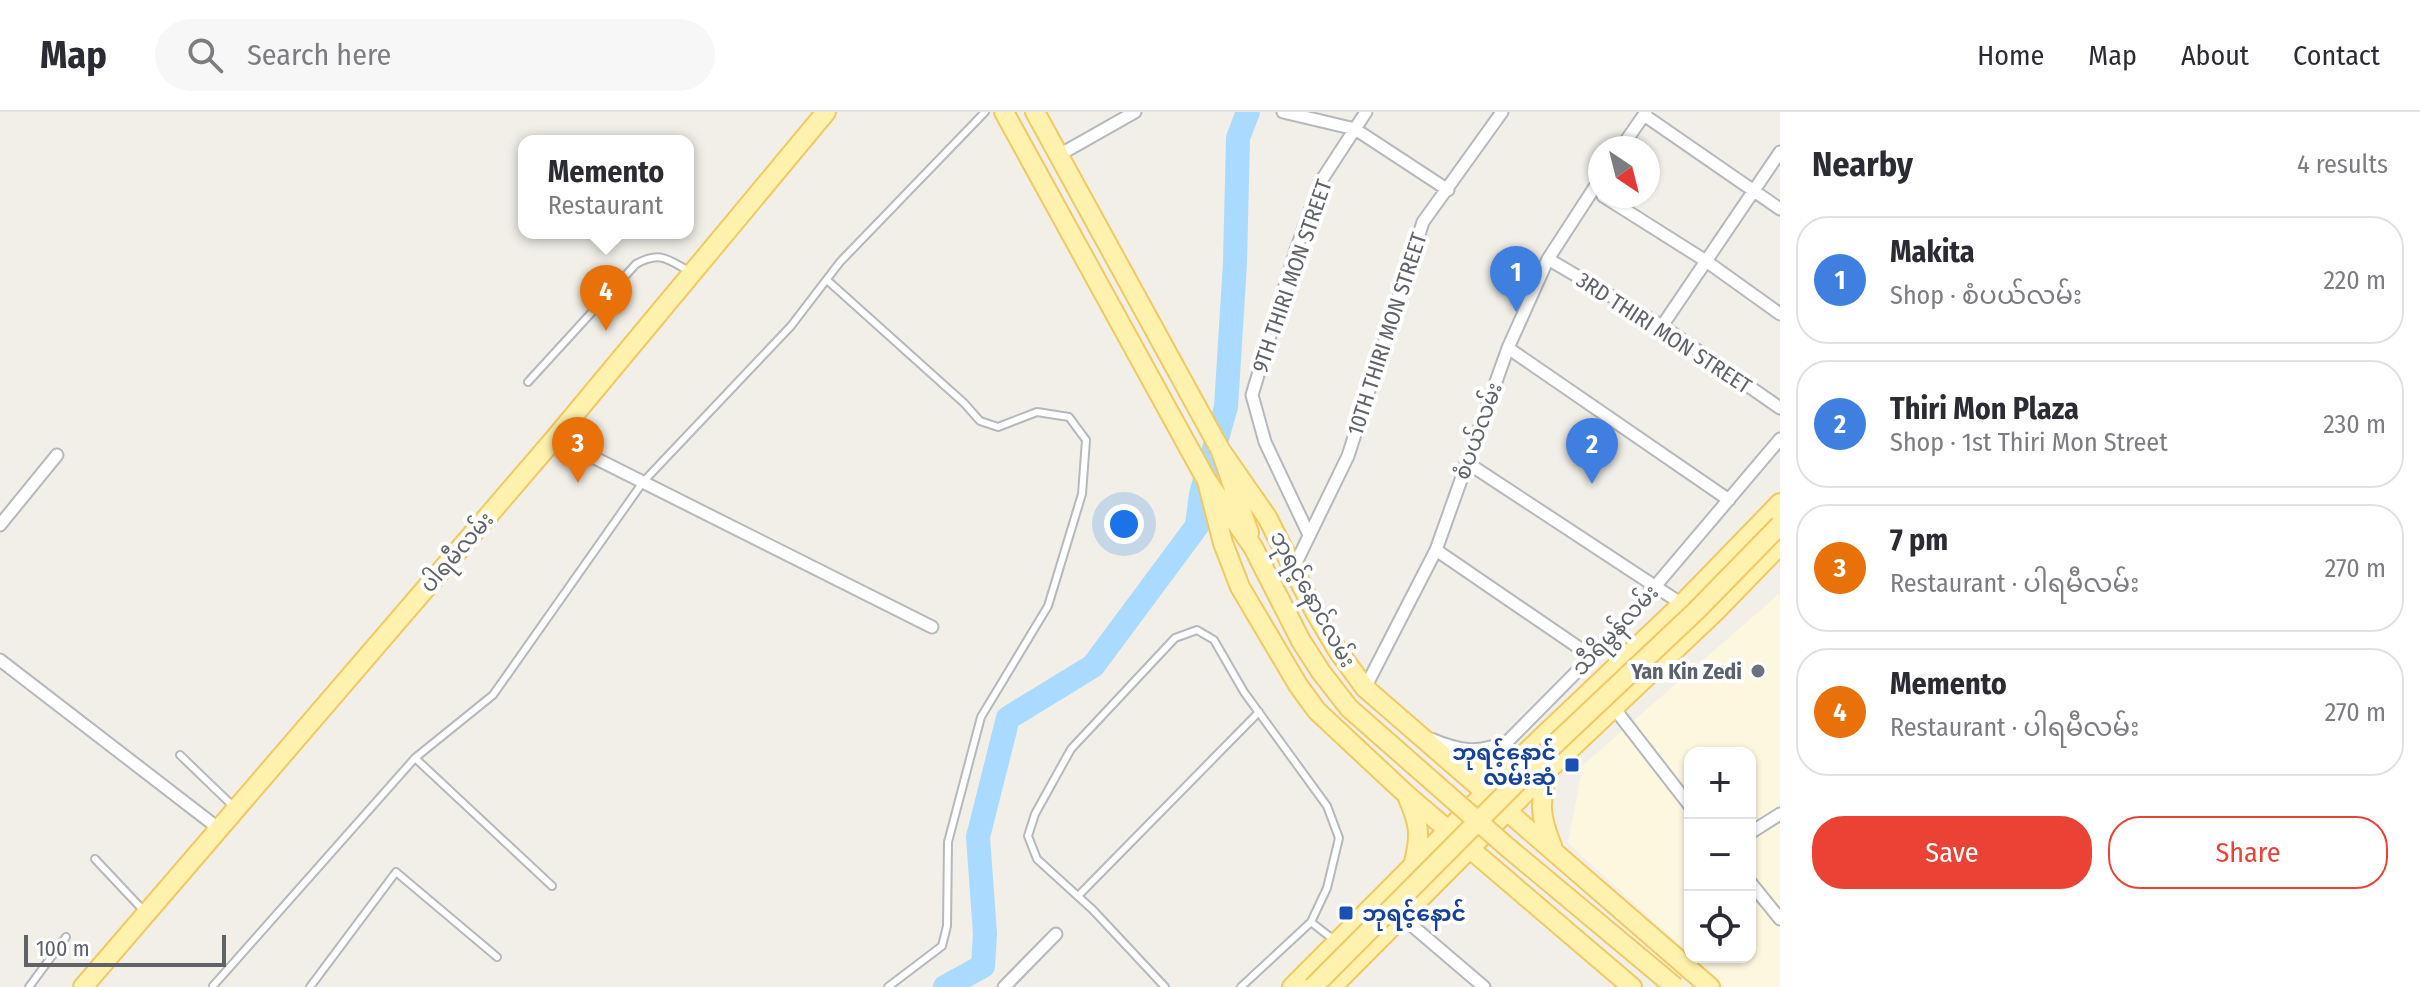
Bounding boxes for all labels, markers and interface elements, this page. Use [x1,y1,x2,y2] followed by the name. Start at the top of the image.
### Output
[155,19,715,91] search box
[40,32,107,78] text: Map
[183,33,227,77] icon: search
[247,37,391,73] text: Search here
[1977,39,2044,72] text: Home
[2088,39,2137,72] text: Map
[2181,39,2249,72] text: About
[2293,39,2380,72] text: Contact
[518,135,694,239] popup
[1588,136,1660,208] north arrow
[1812,144,1913,185] text: Nearby
[2297,149,2388,180] text: 4 results
[548,154,664,190] text: Memento
[1246,175,1338,376] street label: 9TH THIRI MON STREET
[548,190,663,221] text: Restaurant
[1341,228,1433,439] street label: 10TH THIRI MON STREET
[1890,234,1975,270] text: Makita
[1490,246,1542,312] pin: 1
[580,265,632,331] pin: 4
[1835,265,1846,296] text: 1
[2323,265,2386,296] text: 220 m
[1571,266,1757,400] street label: 3RD THIRI MON STREET
[1890,280,2082,311] text: Shop · စံပယ်လမ်း
[1446,378,1508,483] street label: စံပယ်လမ်း
[1890,391,2079,427] text: Thiri Mon Plaza
[1834,409,1846,440] text: 2
[2323,409,2386,440] text: 230 m
[552,417,604,483] pin: 3
[1566,418,1618,484] pin: 2
[1890,427,2168,458] text: Shop · 1st Thiri Mon Street
[1104,504,1144,544] your location
[413,505,502,600] street label: ပါရမီလမ်း
[1890,522,1948,558] text: 7 pm
[1261,525,1363,674] street label: ဘုရင့်နောင်လမ်း
[1834,553,1846,584] text: 3
[2325,553,2386,584] text: 270 m
[1890,568,2139,599] text: Restaurant · ပါရမီလမ်း
[1565,578,1667,684] street label: သီရိမွန်လမ်း
[1630,658,1742,685] place label: Yan Kin Zedi
[1749,662,1767,680] marker: Yan Kin Zedi
[1890,666,2007,702] text: Memento
[1833,697,1847,728] text: 4
[2325,697,2386,728] text: 270 m
[1890,712,2139,743] text: Restaurant · ပါရမီလမ်း
[1452,737,1556,795] place label: ဘုရင့်နောင် လမ်းဆုံ
[1684,747,1756,963] map controls
[1684,747,1756,819] button: +
[1563,756,1581,774] marker: ဘုရင့်နောင် လမ်းဆုံ
[1812,816,2092,889] button: Save
[2108,816,2388,889] button: Share
[1684,819,1756,891] button: −
[1684,891,1756,963] button: locate
[1362,898,1466,931] place label: ဘုရင့်နောင်
[1337,904,1355,922] marker: ဘုရင့်နောင်
[24,931,226,967] scale bar
[36,935,90,962] text: 100 m

